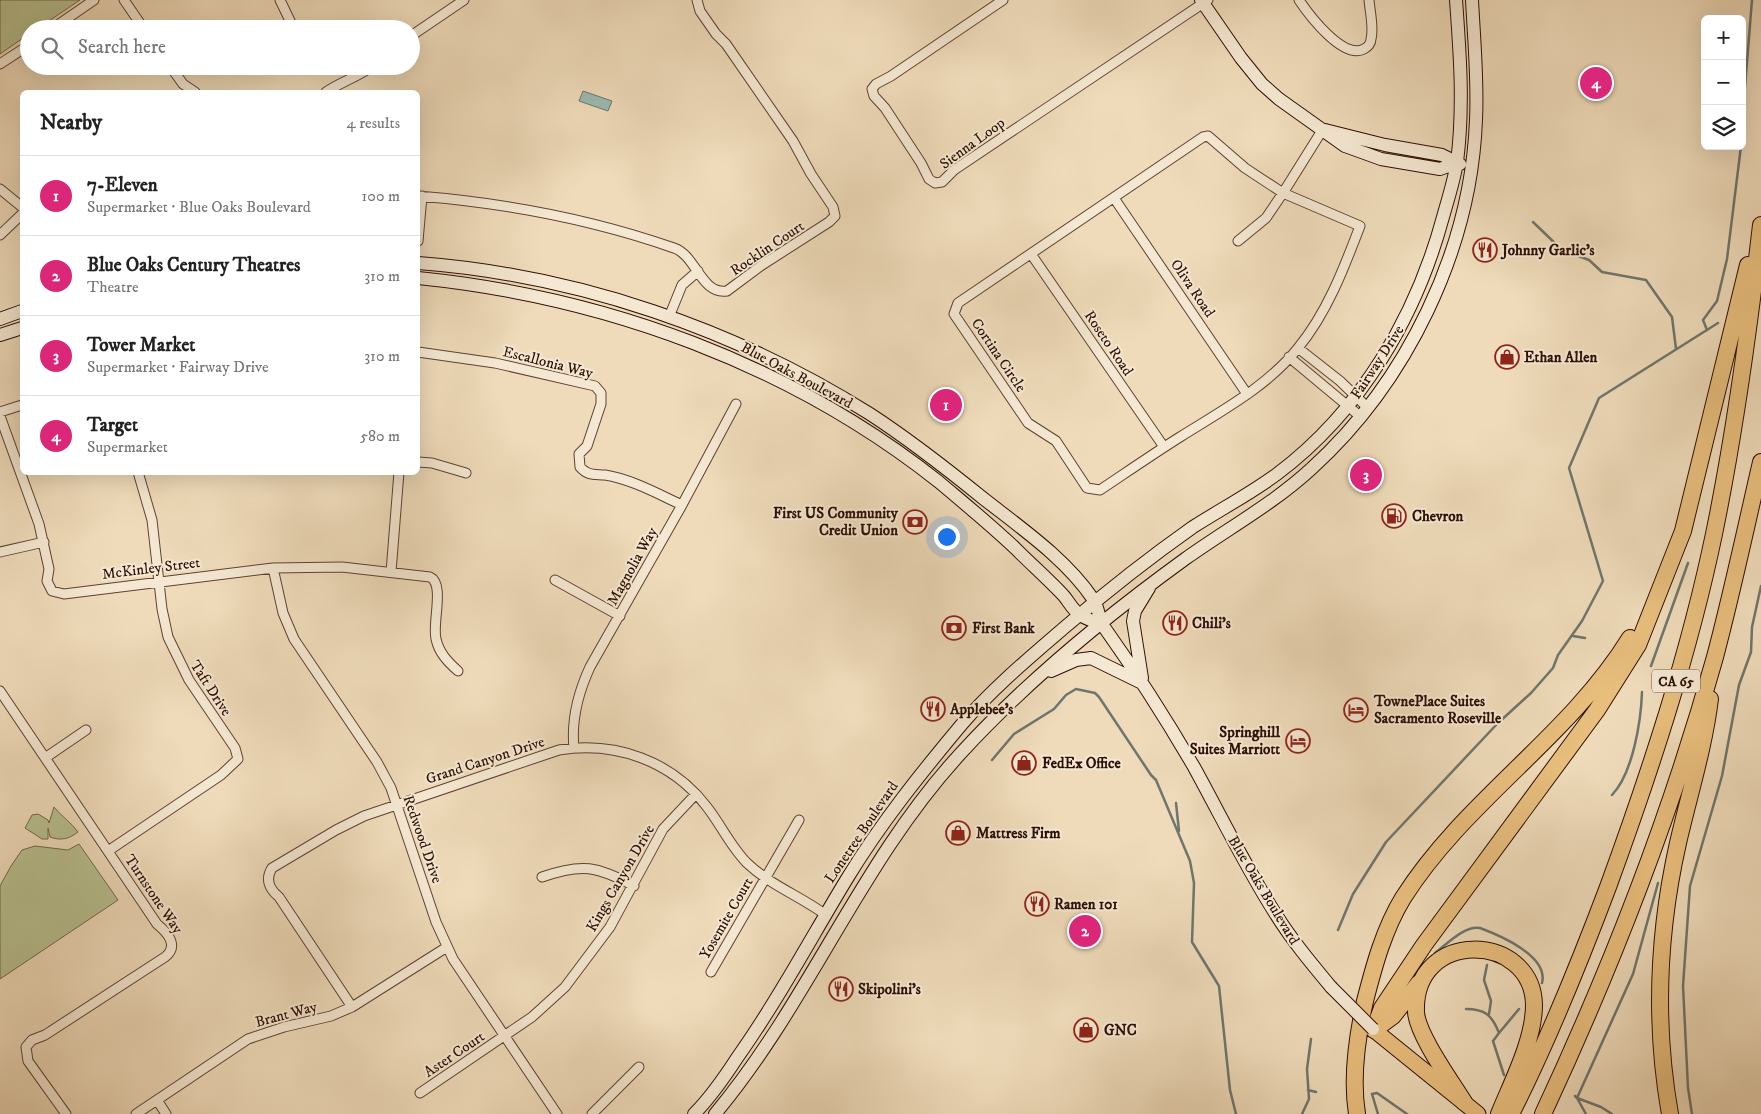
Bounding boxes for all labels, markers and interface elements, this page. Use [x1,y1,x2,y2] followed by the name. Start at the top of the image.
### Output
[1701,15,1746,150] map controls
[1701,15,1746,60] button: +
[20,20,420,75] search box
[38,34,66,62] icon: search
[78,36,166,59] text: Search here
[1701,60,1746,105] button: −
[1580,64,1612,102] pin: 4
[1701,105,1746,150] button: layers
[40,110,102,136] text: Nearby
[347,113,400,133] text: 4 results
[936,113,1009,173] street label: Sienna Loop
[87,174,158,197] text: 7-Eleven
[53,186,59,206] text: 1
[362,186,400,206] text: 100 m
[87,197,311,217] text: Supermarket · Blue Oaks Boulevard
[727,217,808,280] street label: Rocklin Court
[1472,237,1498,263] restaurant icon: Johnny Garlic's
[1500,241,1595,260] place label: Johnny Garlic's
[87,254,300,277] text: Blue Oaks Century Theatres
[1166,256,1219,321] street label: Oliva Road
[52,266,60,286] text: 2
[364,266,400,286] text: 310 m
[87,277,139,297] text: Theatre
[1080,307,1138,380] street label: Roseto Road
[967,315,1030,396] street label: Cortina Circle
[1346,322,1408,403] street label: Fairway Drive
[87,334,195,357] text: Tower Market
[738,338,856,413] street label: Blue Oaks Boulevard
[501,342,596,383] street label: Escallonia Way
[1494,344,1520,370] shop icon: Ethan Allen
[53,346,59,366] text: 3
[364,346,400,366] text: 310 m
[1524,348,1597,367] place label: Ethan Allen
[87,357,269,377] text: Supermarket · Fairway Drive
[930,386,962,424] pin: 1
[87,414,138,437] text: Target
[51,426,61,446] text: 4
[360,426,400,446] text: 580 m
[87,437,168,457] text: Supermarket
[1350,456,1382,494] pin: 3
[1381,503,1407,529] fuel station icon: Chevron
[773,504,899,540] place label: First US Community Credit Union
[1412,507,1463,526] place label: Chevron
[902,509,928,535] bank icon: First US Community Credit Union
[603,523,662,609] street label: Magnolia Way
[934,524,960,550] your location
[101,553,201,584] street label: McKinley Street
[1162,610,1188,636] restaurant icon: Chili's
[1192,614,1231,633] place label: Chili's
[941,615,967,641] bank icon: First Bank
[972,619,1035,638] place label: First Bank
[186,657,236,720] street label: Taft Drive
[1652,669,1700,692] road number: CA 65
[1373,692,1502,728] place label: TownePlace Suites Sacramento Roseville
[920,696,946,722] restaurant icon: Applebee's
[1343,697,1369,723] hotel icon: TownePlace Suites Sacramento Roseville
[949,700,1013,719] place label: Applebee's
[1190,723,1280,759] place label: Springhill Suites Marriott
[1285,728,1311,754] hotel icon: Springhill Suites Marriott
[423,732,547,789] street label: Grand Canyon Drive
[1011,750,1037,776] shop icon: FedEx Office
[1042,754,1122,773] place label: FedEx Office
[820,777,903,887] street label: Lonetree Boulevard
[399,793,446,886] street label: Redwood Drive
[945,820,971,846] shop icon: Mattress Firm
[582,821,659,935] street label: Kings Canyon Drive
[976,824,1061,843] place label: Mattress Firm
[1224,832,1304,949] street label: Blue Oaks Boulevard
[120,851,188,938] street label: Turnstone Way
[695,874,758,963] street label: Yosemite Court
[1024,891,1050,917] restaurant icon: Ramen 101
[1054,895,1118,914] place label: Ramen 101
[1069,912,1101,950] pin: 2
[828,976,854,1002] restaurant icon: Skipolini's
[858,980,921,999] place label: Skipolini's
[253,997,320,1032] street label: Brant Way
[1073,1017,1099,1043] shop icon: GNC
[1104,1021,1137,1040] place label: GNC
[420,1027,488,1082] street label: Aster Court

